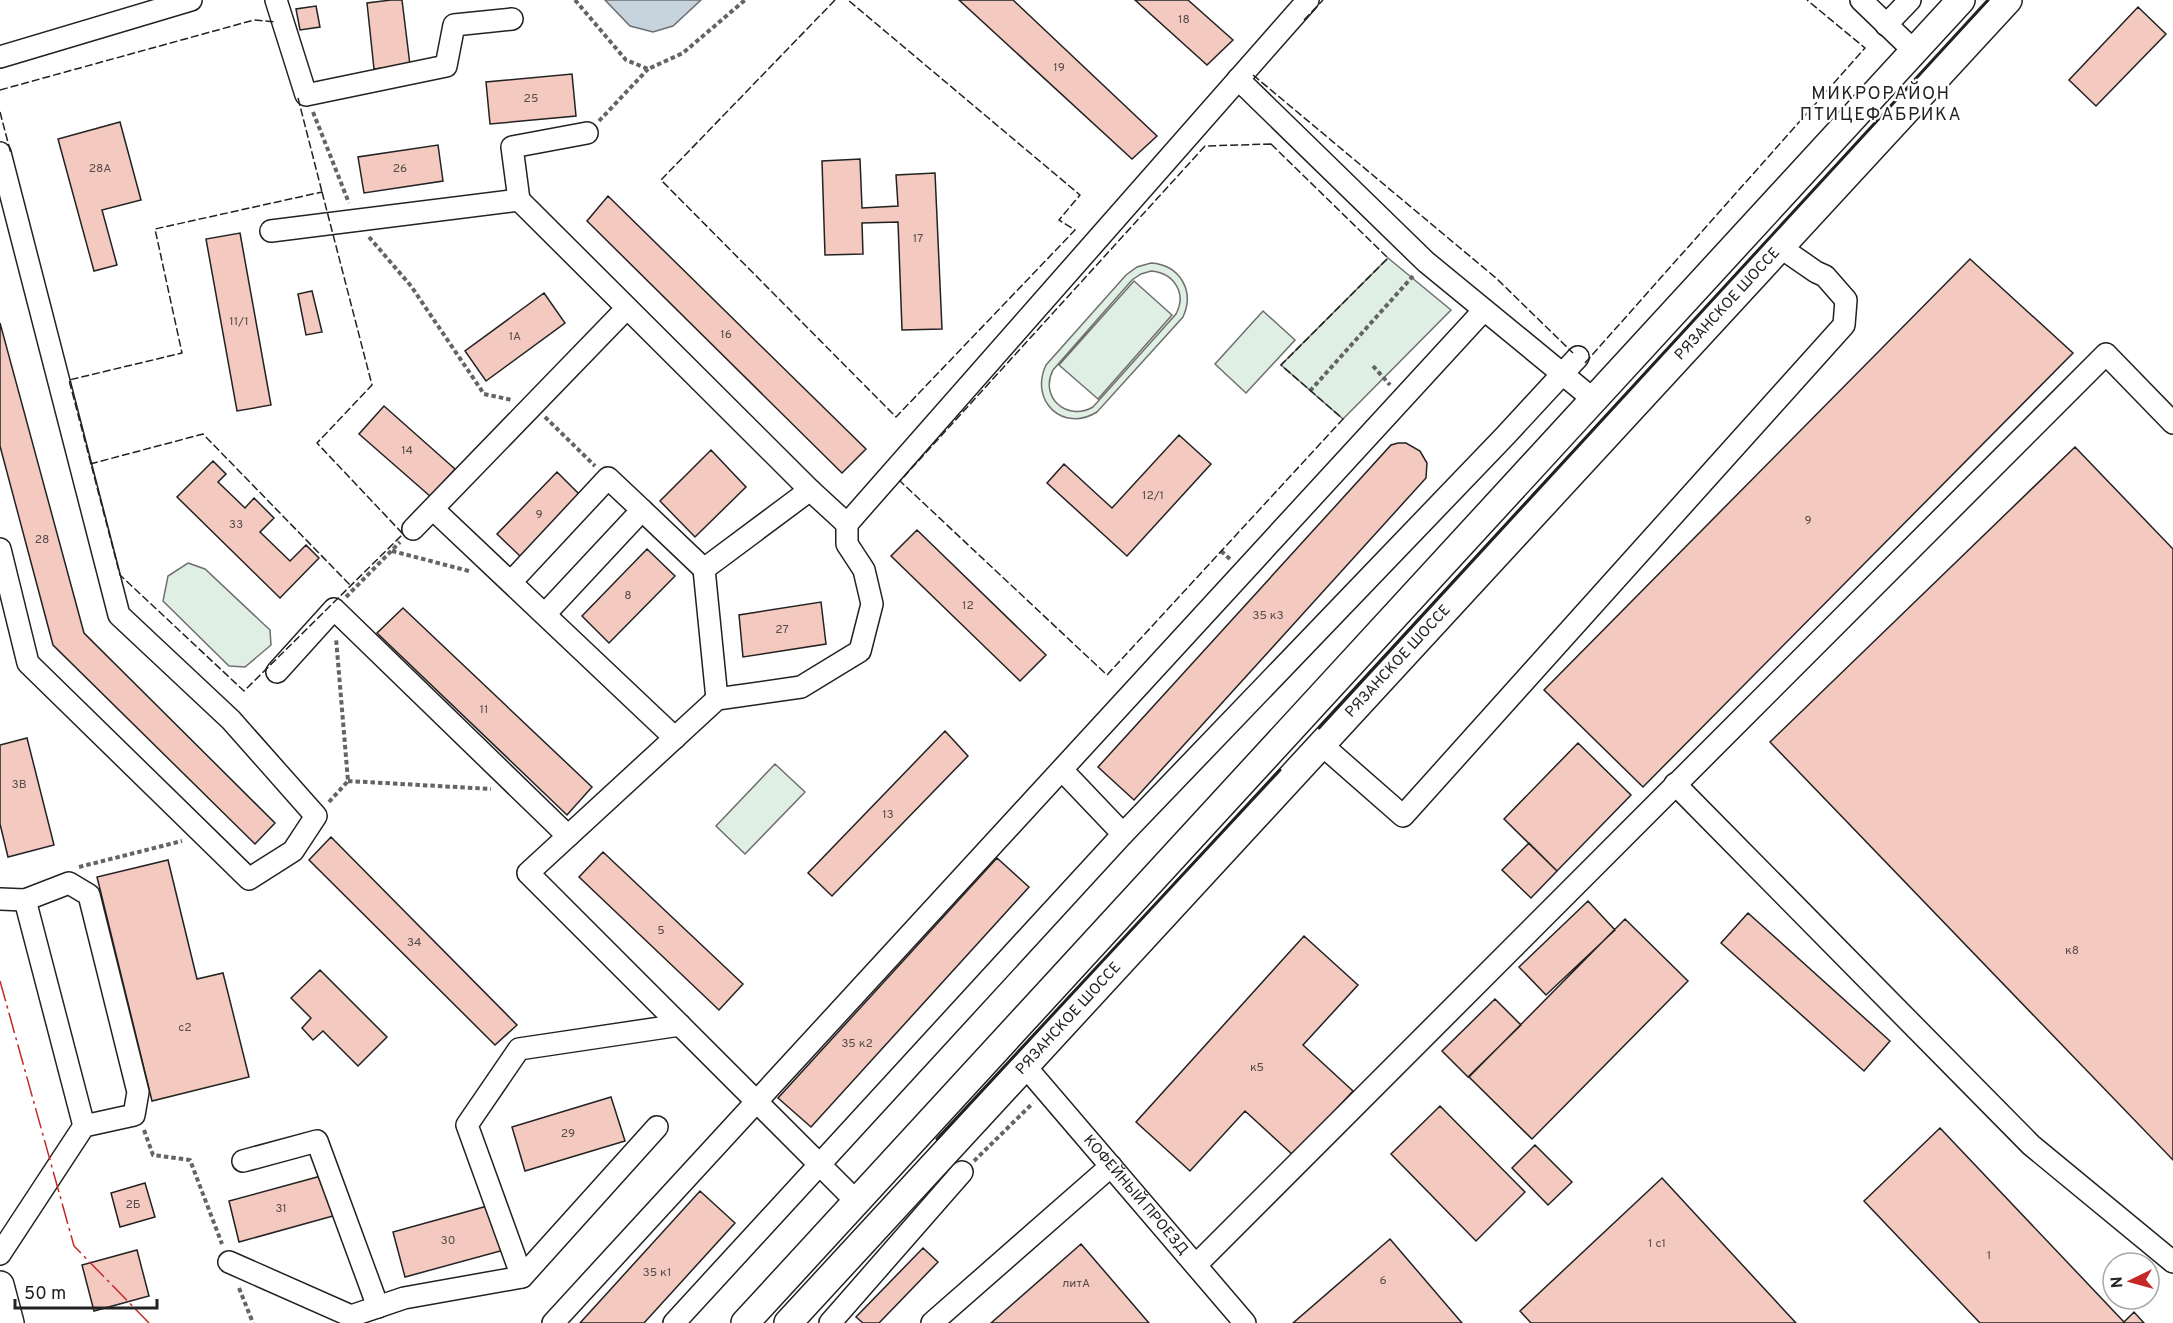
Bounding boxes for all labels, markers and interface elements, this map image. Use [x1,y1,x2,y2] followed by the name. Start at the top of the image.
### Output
[1178,12,1190,28] house number: 18
[1053,60,1065,76] house number: 19
[1800,81,1962,127] district label: МИКРОРАЙОН ПТИЦЕФАБРИКА
[524,91,538,107] house number: 25
[89,161,111,177] house number: 28А
[393,161,407,177] house number: 26
[913,231,923,247] house number: 17
[1671,244,1784,364] street label: РЯЗАНСКОЕ ШОССЕ
[229,314,249,330] house number: 11/1
[720,327,732,343] house number: 16
[509,329,521,345] house number: 1А
[401,443,413,459] house number: 14
[1142,488,1164,504] house number: 12/1
[535,507,543,523] house number: 9
[1804,513,1812,529] house number: 9
[229,517,243,533] house number: 33
[35,532,49,548] house number: 28
[624,588,632,604] house number: 8
[962,598,974,614] house number: 12
[1341,601,1455,722] street label: РЯЗАНСКОЕ ШОССЕ
[1252,608,1284,624] house number: 35 к3
[775,622,789,638] house number: 27
[480,702,488,718] house number: 11
[11,777,27,793] house number: 3В
[882,807,894,823] house number: 13
[657,923,665,939] house number: 5
[407,935,421,951] house number: 34
[2065,943,2079,959] house number: к8
[1012,958,1125,1079] street label: РЯЗАНСКОЕ ШОССЕ
[178,1020,192,1036] house number: с2
[841,1036,873,1052] house number: 35 к2
[1250,1060,1264,1076] house number: к5
[561,1126,575,1142] house number: 29
[1079,1131,1192,1259] street label: КОФЕЙНЫЙ ПРОЕЗД
[125,1197,141,1213] house number: 2Б
[275,1201,287,1217] house number: 31
[441,1233,455,1249] house number: 30
[1648,1236,1666,1252] house number: 1 с1
[1987,1248,1991,1264] house number: 1
[2101,1251,2161,1311] north arrow
[643,1265,671,1281] house number: 35 к1
[15,1272,158,1310] scale bar
[1379,1273,1387,1289] house number: 6
[1062,1276,1090,1292] house number: литА
[2108,1276,2129,1289] text: N
[24,1283,66,1306] text: 50 m

